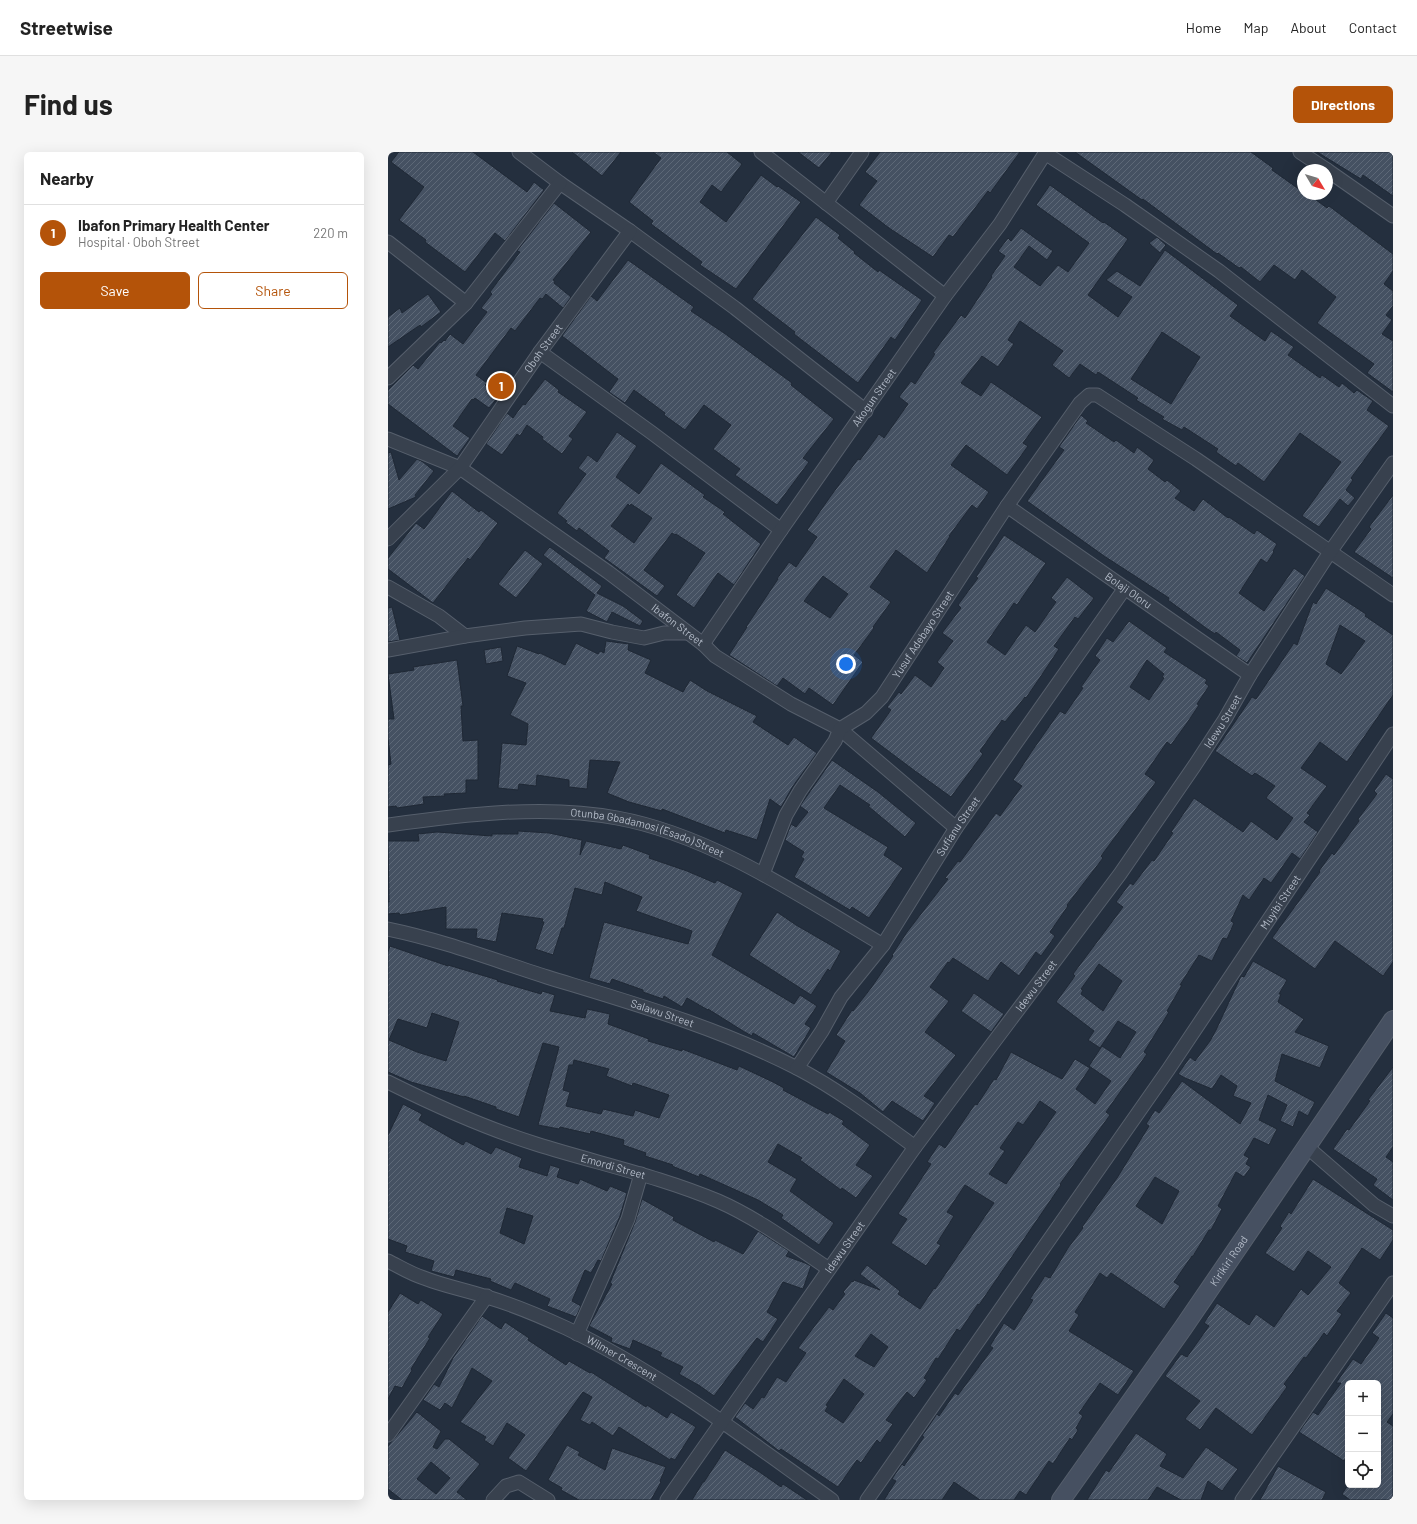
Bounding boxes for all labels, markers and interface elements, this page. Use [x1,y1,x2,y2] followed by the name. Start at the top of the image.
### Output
[20,16,113,39] text: Streetwise
[1186,19,1222,36] text: Home
[1244,19,1268,36] text: Map
[1290,19,1327,36] text: About
[1349,19,1397,36] text: Contact
[1293,86,1393,123] button: Directions
[24,87,113,121] text: Find us
[1297,164,1333,200] north arrow
[40,168,94,188] text: Nearby
[78,216,270,234] text: Ibafon Primary Health Center
[51,225,55,241] text: 1
[313,225,348,241] text: 220 m
[78,234,200,250] text: Hospital · Oboh Street
[40,272,190,309] button: Save
[198,272,348,309] button: Share
[521,321,565,375] street label: Oboh Street
[849,366,898,429] street label: Akogun Street
[488,371,514,401] pin: 1
[1103,569,1155,611] street label: Bolaji Oloru
[889,588,956,681] street label: Yusuf Adebayo Street
[649,601,707,648] street label: Ibafon Street
[836,654,856,674] your location
[1201,692,1244,750] street label: Idewu Street
[933,794,982,858] street label: Sufianu Street
[570,805,726,860] street label: Otunba Gbadamosi (Esado) Street
[1257,872,1303,931] street label: Muyibi Street
[1012,957,1059,1014] street label: Idewu Street
[629,996,696,1029] street label: Salawu Street
[579,1151,647,1181] street label: Emordi Street
[821,1218,867,1275] street label: Idewu Street
[1207,1233,1250,1288] street label: Kirikiri Road
[584,1332,660,1383] street label: Wilmer Crescent
[1345,1380,1381,1488] map controls
[1345,1380,1381,1416] button: +
[1345,1416,1381,1452] button: −
[1345,1452,1381,1488] button: locate

